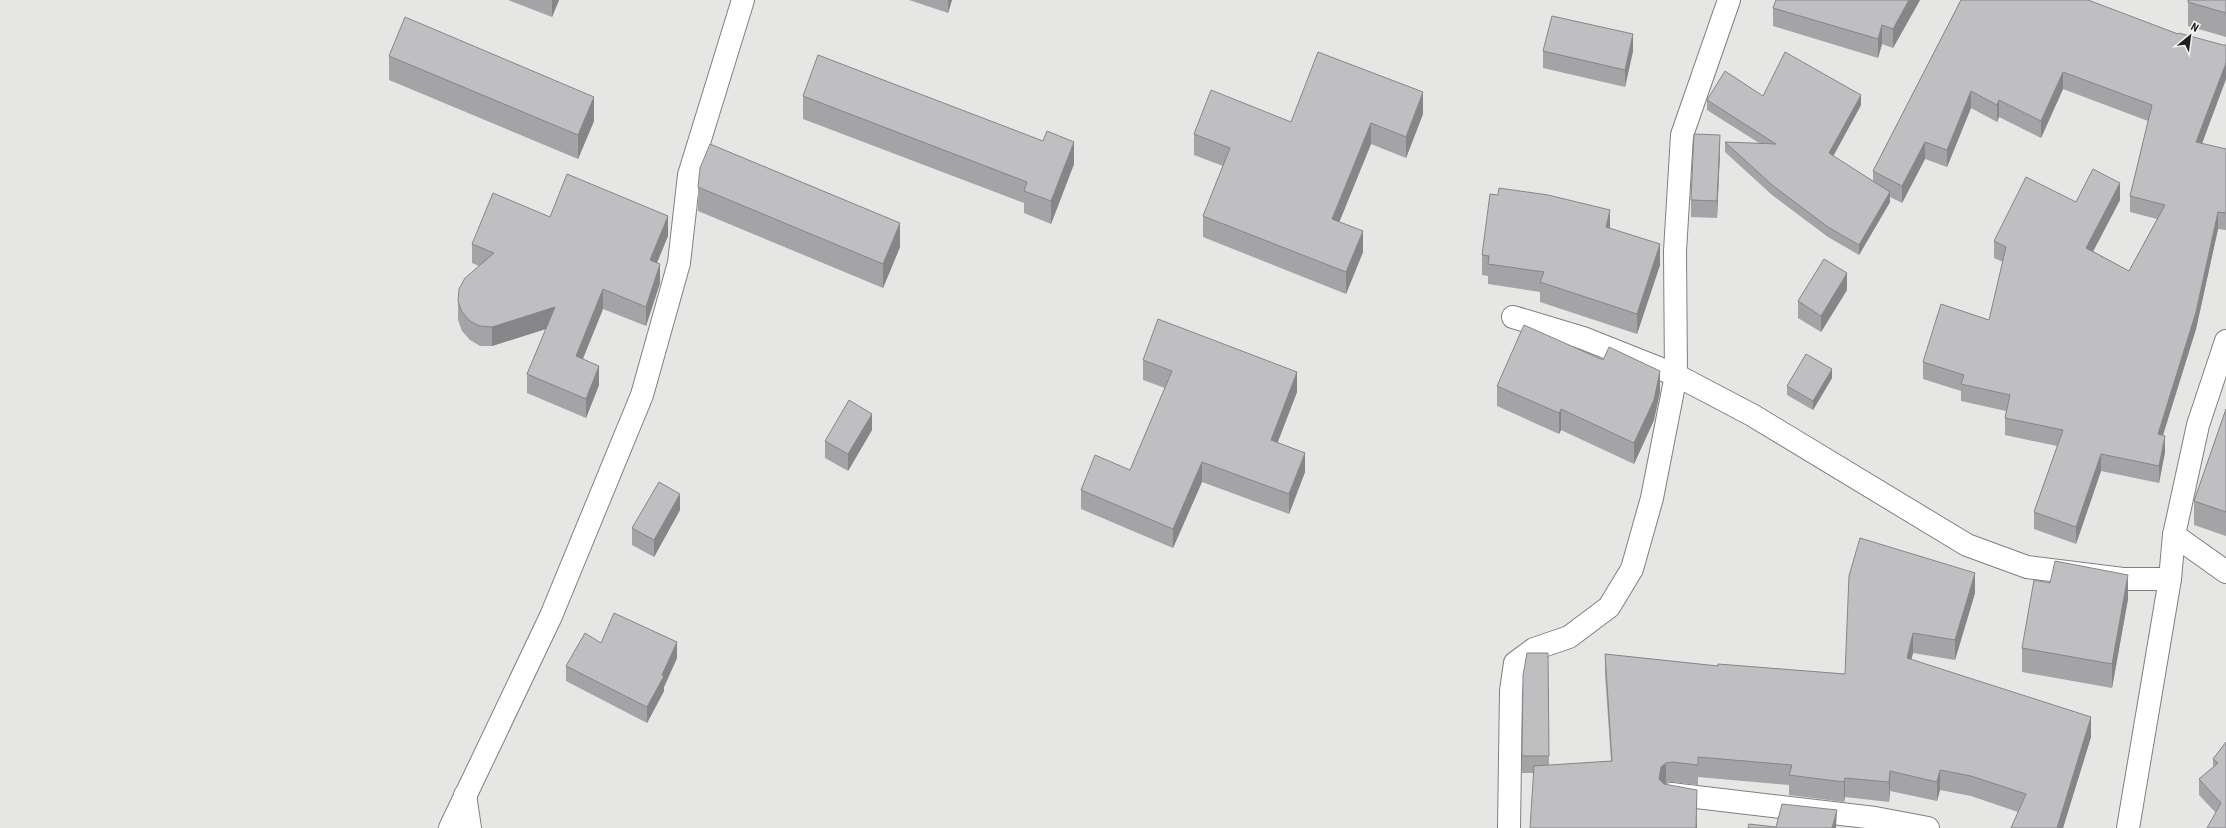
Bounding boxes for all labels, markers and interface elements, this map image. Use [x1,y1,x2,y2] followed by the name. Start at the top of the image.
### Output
[2170,16,2210,56] north arrow
[2189,20,2201,35] text: N

